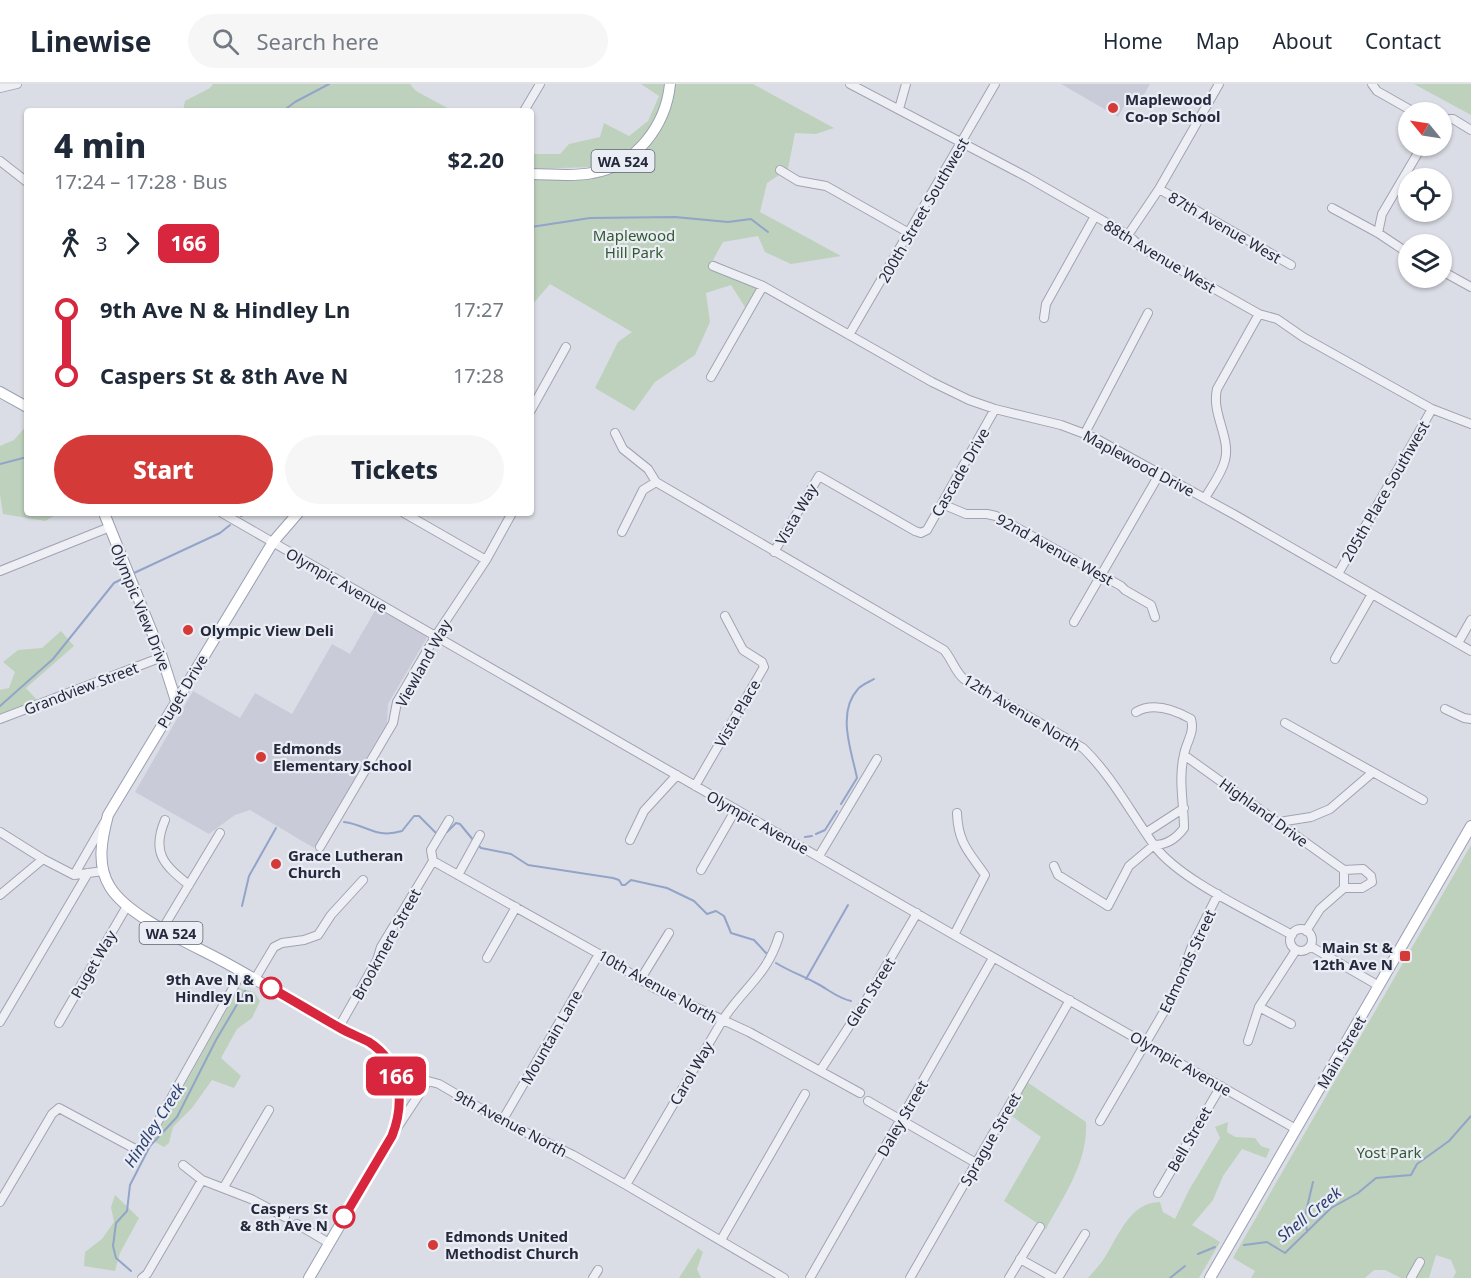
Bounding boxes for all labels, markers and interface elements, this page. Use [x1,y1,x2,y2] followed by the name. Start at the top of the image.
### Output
[188,14,608,68] search box
[30,22,152,60] text: Linewise
[209,25,242,58] icon: search
[257,26,379,56] text: Search here
[1103,27,1163,55] text: Home
[1196,27,1239,55] text: Map
[1272,27,1332,55] text: About
[1365,27,1441,55] text: Contact
[1125,89,1221,126] place label: Maplewood Co-op School
[1106,101,1120,115] marker: Maplewood Co-op School
[1398,102,1452,156] north arrow
[1398,102,1452,288] map controls
[54,123,146,168] text: 4 min
[873,133,973,286] street label: 200th Street Southwest
[447,144,504,174] text: $2.20
[592,150,654,172] road number: WA 524
[54,168,227,195] text: 17:24 – 17:28 · Bus
[1398,168,1452,222] button: locate
[1165,187,1286,268] street label: 87th Avenue West
[1100,215,1220,298] street label: 88th Avenue West
[593,225,675,262] park label: Maplewood Hill Park
[54,227,87,260] icon: walk
[116,227,149,260] icon: forward
[170,229,207,257] text: 166
[96,230,107,257] text: 3
[1398,234,1452,288] button: layers
[100,294,350,324] text: 9th Ave N & Hindley Ln
[453,296,504,323] text: 17:27
[100,360,348,390] text: Caspers St & 8th Ave N
[453,362,504,389] text: 17:28
[1336,416,1434,565] street label: 205th Place Southwest
[926,424,994,520] street label: Cascade Drive
[1080,425,1198,501] street label: Maplewood Drive
[54,435,273,504] button: Start
[285,435,504,504] button: Tickets
[770,479,822,548] street label: Vista Way
[993,509,1118,590] street label: 92nd Avenue West
[106,541,176,673] street label: Olympic View Drive
[283,543,391,617] street label: Olympic Avenue
[391,615,455,710] street label: Viewland Way
[200,620,334,640] place label: Olympic View Deli
[181,623,195,637] marker: Olympic View Deli
[152,651,212,731] street label: Puget Drive
[21,657,142,719] street label: Grandview Street
[960,669,1084,755] street label: 12th Avenue North
[710,676,764,750] street label: Vista Place
[273,738,412,775] place label: Edmonds Elementary School
[254,750,268,764] marker: Edmonds Elementary School
[1216,773,1312,851] street label: Highland Drive
[703,786,813,858] street label: Olympic Avenue
[288,845,403,882] place label: Grace Lutheran Church
[269,857,283,871] marker: Grace Lutheran Church
[347,884,425,1003] street label: Brookmere Street
[1154,905,1220,1016] street label: Edmonds Street
[140,922,202,944] road number: WA 524
[66,926,121,1002] street label: Puget Way
[1312,937,1394,974] place label: Main St & 12th Ave N
[595,945,721,1027] street label: 10th Avenue North
[1398,949,1412,963] marker: Main St & 12th Ave N
[841,953,900,1031] street label: Glen Street
[166,969,255,1006] place label: 9th Ave N & Hindley Ln
[260,977,282,999] marker: 9th Ave N & Hindley Ln
[516,986,586,1088] street label: Mountain Lane
[1312,1011,1370,1092] street label: Main Street
[1127,1026,1235,1100] street label: Olympic Avenue
[665,1037,717,1108] street label: Carol Way
[362,1056,430,1096] line badge: 166
[378,1062,414,1090] text: 166
[872,1076,932,1160] street label: Daley Street
[119,1078,190,1171] water label: Hindley Creek
[451,1085,571,1161] street label: 9th Avenue North
[955,1088,1025,1189] street label: Sprague Street
[1162,1102,1216,1175] street label: Bell Street
[1356,1142,1422,1162] park label: Yost Park
[1272,1181,1347,1247] water label: Shell Creek
[240,1198,328,1235] place label: Caspers St & 8th Ave N
[333,1206,355,1228] marker: Caspers St & 8th Ave N
[445,1226,579,1263] place label: Edmonds United Methodist Church
[426,1238,440,1252] marker: Edmonds United Methodist Church

